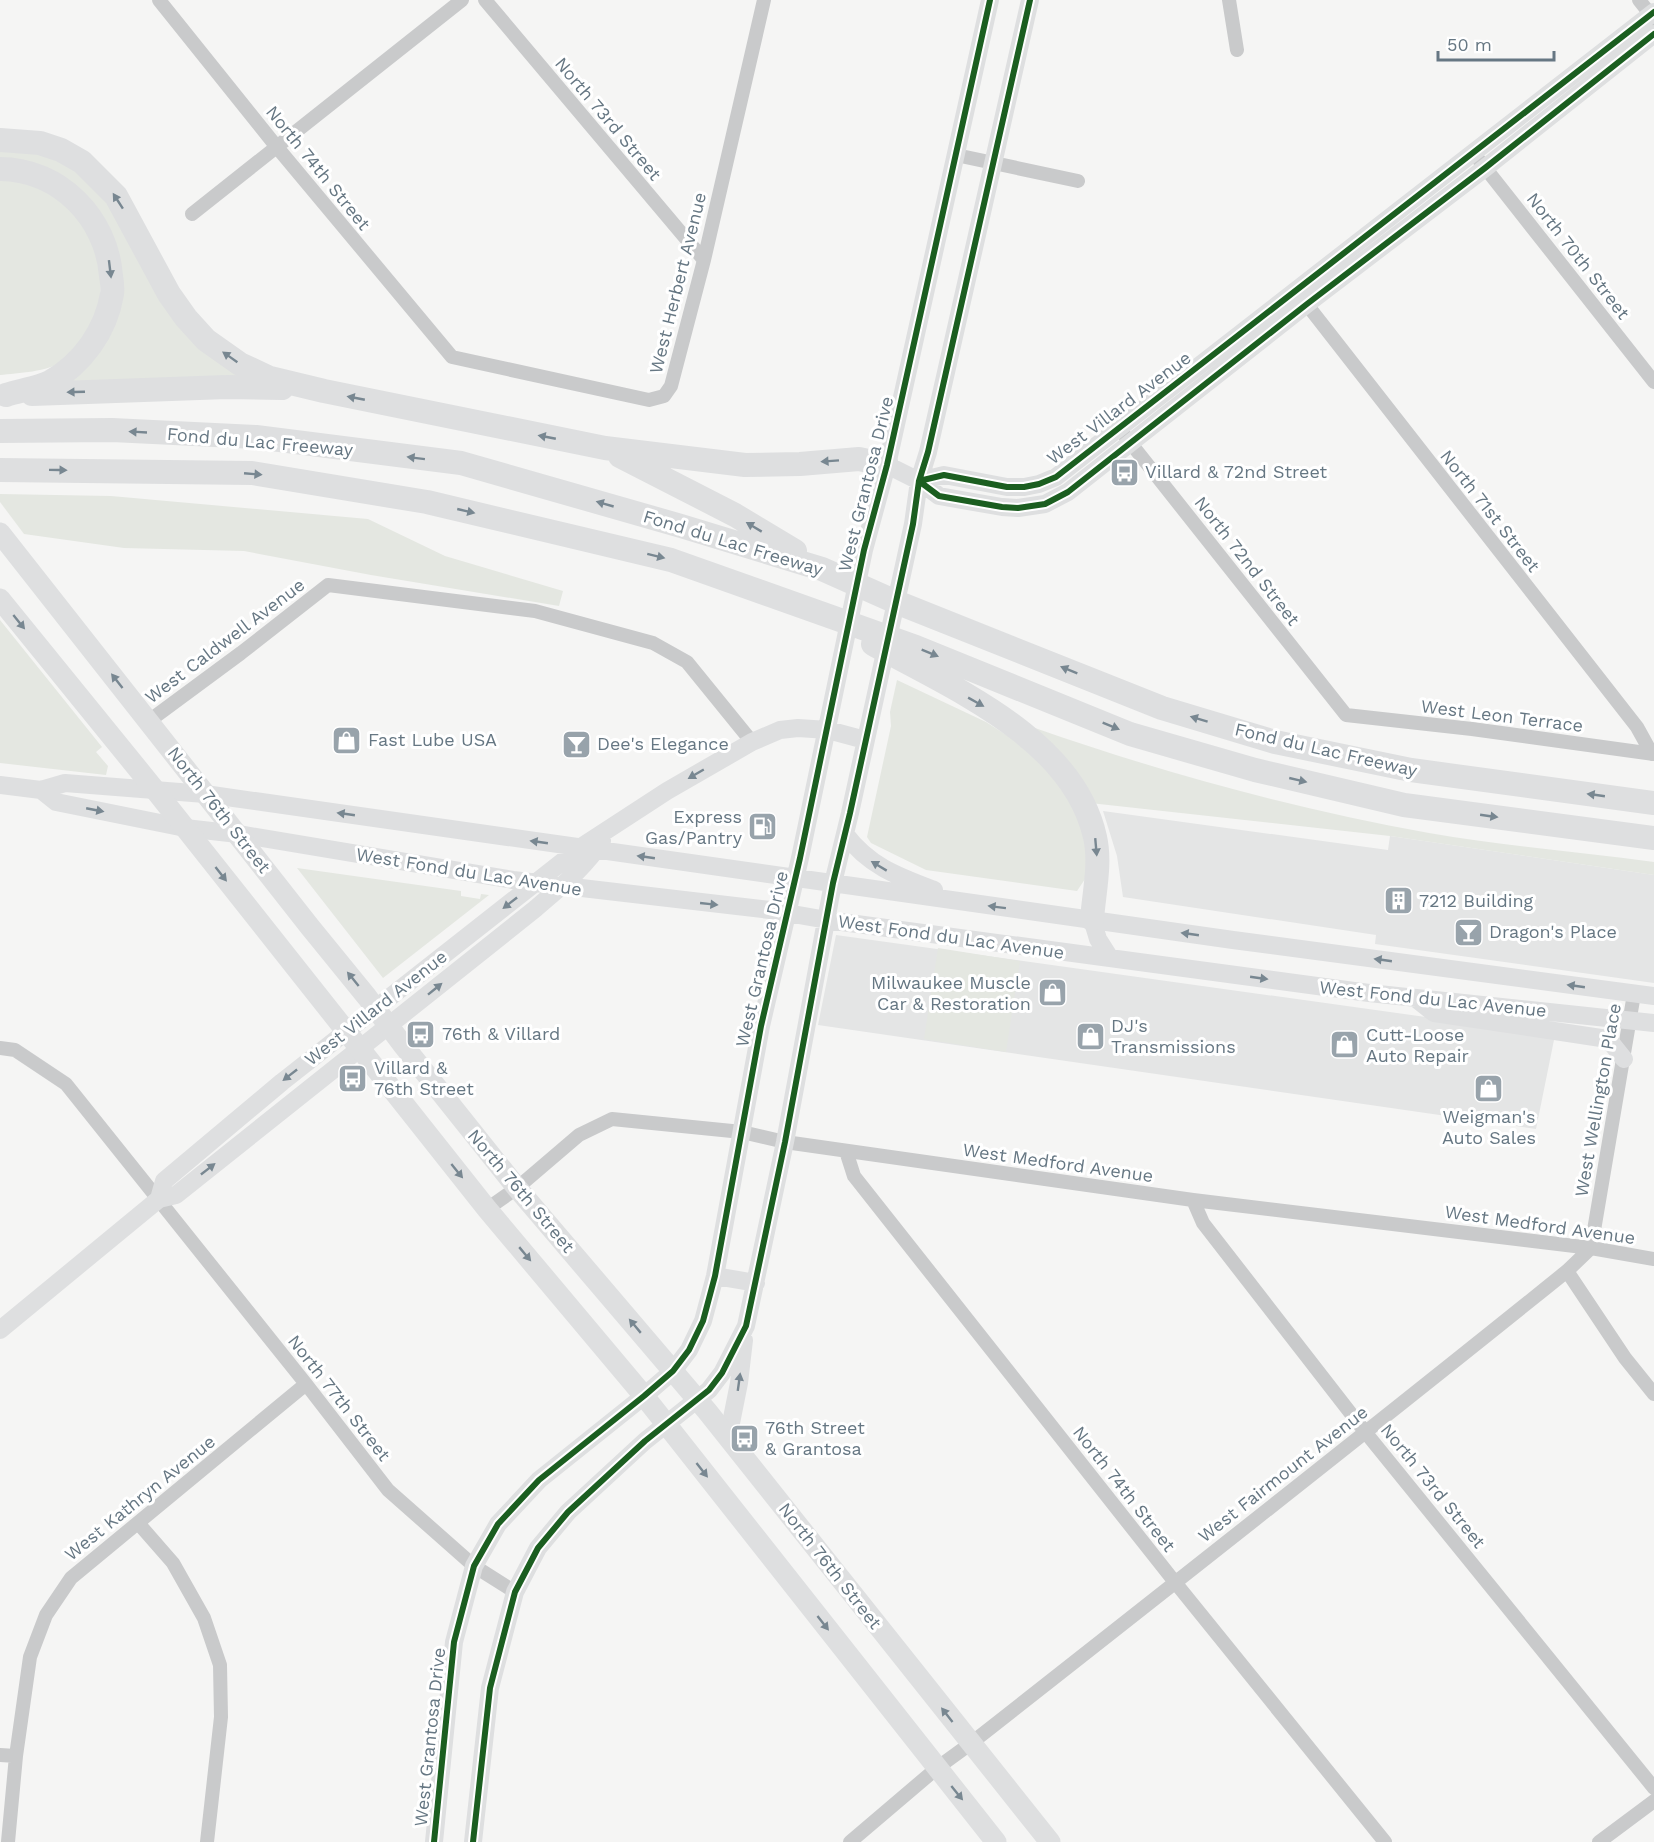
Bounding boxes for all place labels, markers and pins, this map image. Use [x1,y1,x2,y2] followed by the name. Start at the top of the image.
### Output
[1108,456,1140,488] bus stop icon: Villard & 72nd Street
[1145,461,1328,482] place label: Villard & 72nd Street
[331,724,363,756] shop icon: Fast Lube USA
[560,728,592,760] bar icon: Dee's Elegance
[368,729,497,750] place label: Fast Lube USA
[597,733,729,754] place label: Dee's Elegance
[645,806,743,848] place label: Express Gas/Pantry
[747,811,779,843] fuel station icon: Express Gas/Pantry
[1382,885,1414,917] building icon: 7212 Building
[1419,890,1534,911] place label: 7212 Building
[1452,916,1484,948] bar icon: Dragon's Place
[1489,921,1617,942] place label: Dragon's Place
[871,972,1031,1014] place label: Milwaukee Muscle Car & Restoration
[1036,977,1068,1009] shop icon: Milwaukee Muscle Car & Restoration
[1111,1015,1236,1057] place label: DJ's Transmissions
[405,1018,437,1050] bus stop icon: 76th & Villard
[1074,1020,1106,1052] shop icon: DJ's Transmissions
[442,1023,560,1044] place label: 76th & Villard
[1366,1024,1469,1066] place label: Cutt-Loose Auto Repair
[1329,1029,1361,1061] shop icon: Cutt-Loose Auto Repair
[374,1057,474,1099] place label: Villard & 76th Street
[337,1062,369,1094] bus stop icon: Villard & 76th Street
[1473,1072,1505,1104] shop icon: Weigman's Auto Sales
[1442,1106,1536,1148] place label: Weigman's Auto Sales
[765,1417,865,1459] place label: 76th Street & Grantosa
[728,1422,760,1454] bus stop icon: 76th Street & Grantosa

